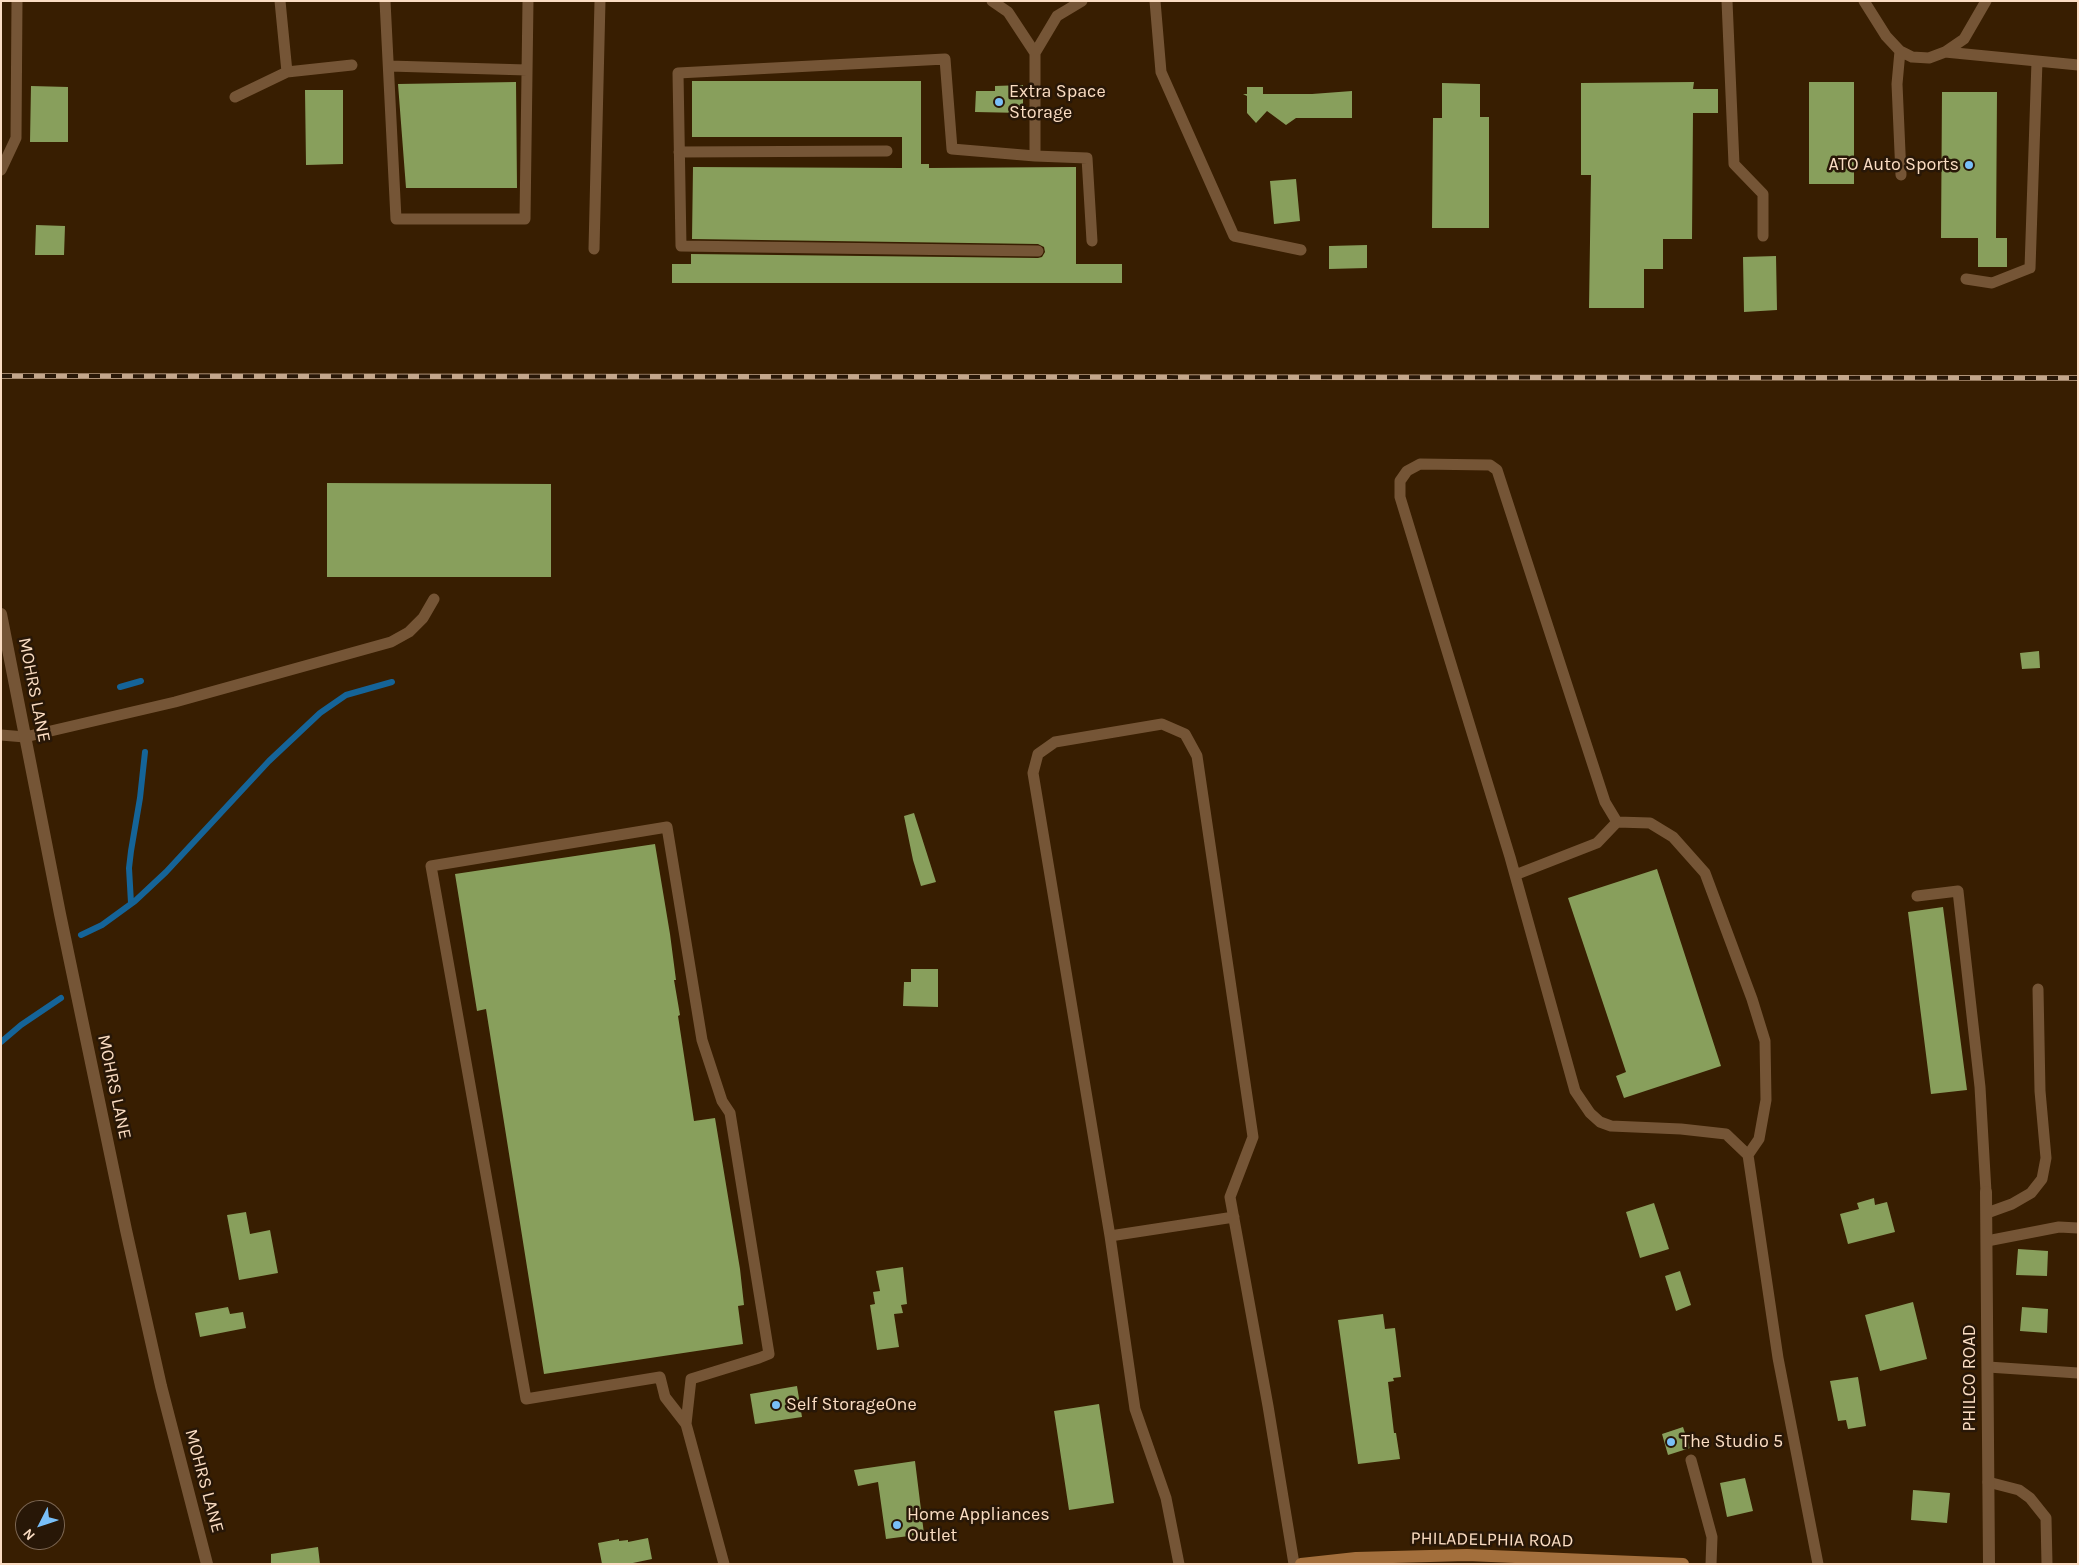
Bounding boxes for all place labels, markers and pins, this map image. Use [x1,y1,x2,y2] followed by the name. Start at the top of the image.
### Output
[1009,81,1106,124] place label: Extra Space Storage
[993,96,1005,108] marker: Extra Space Storage
[1828,154,1959,176] place label: ATO Auto Sports
[1963,159,1975,171] marker: ATO Auto Sports
[786,1394,917,1416] place label: Self StorageOne
[770,1399,782,1411] marker: Self StorageOne
[1681,1431,1783,1453] place label: The Studio 5
[1665,1436,1677,1448] marker: The Studio 5
[907,1504,1050,1546] place label: Home Appliances Outlet
[891,1519,903,1531] marker: Home Appliances Outlet

